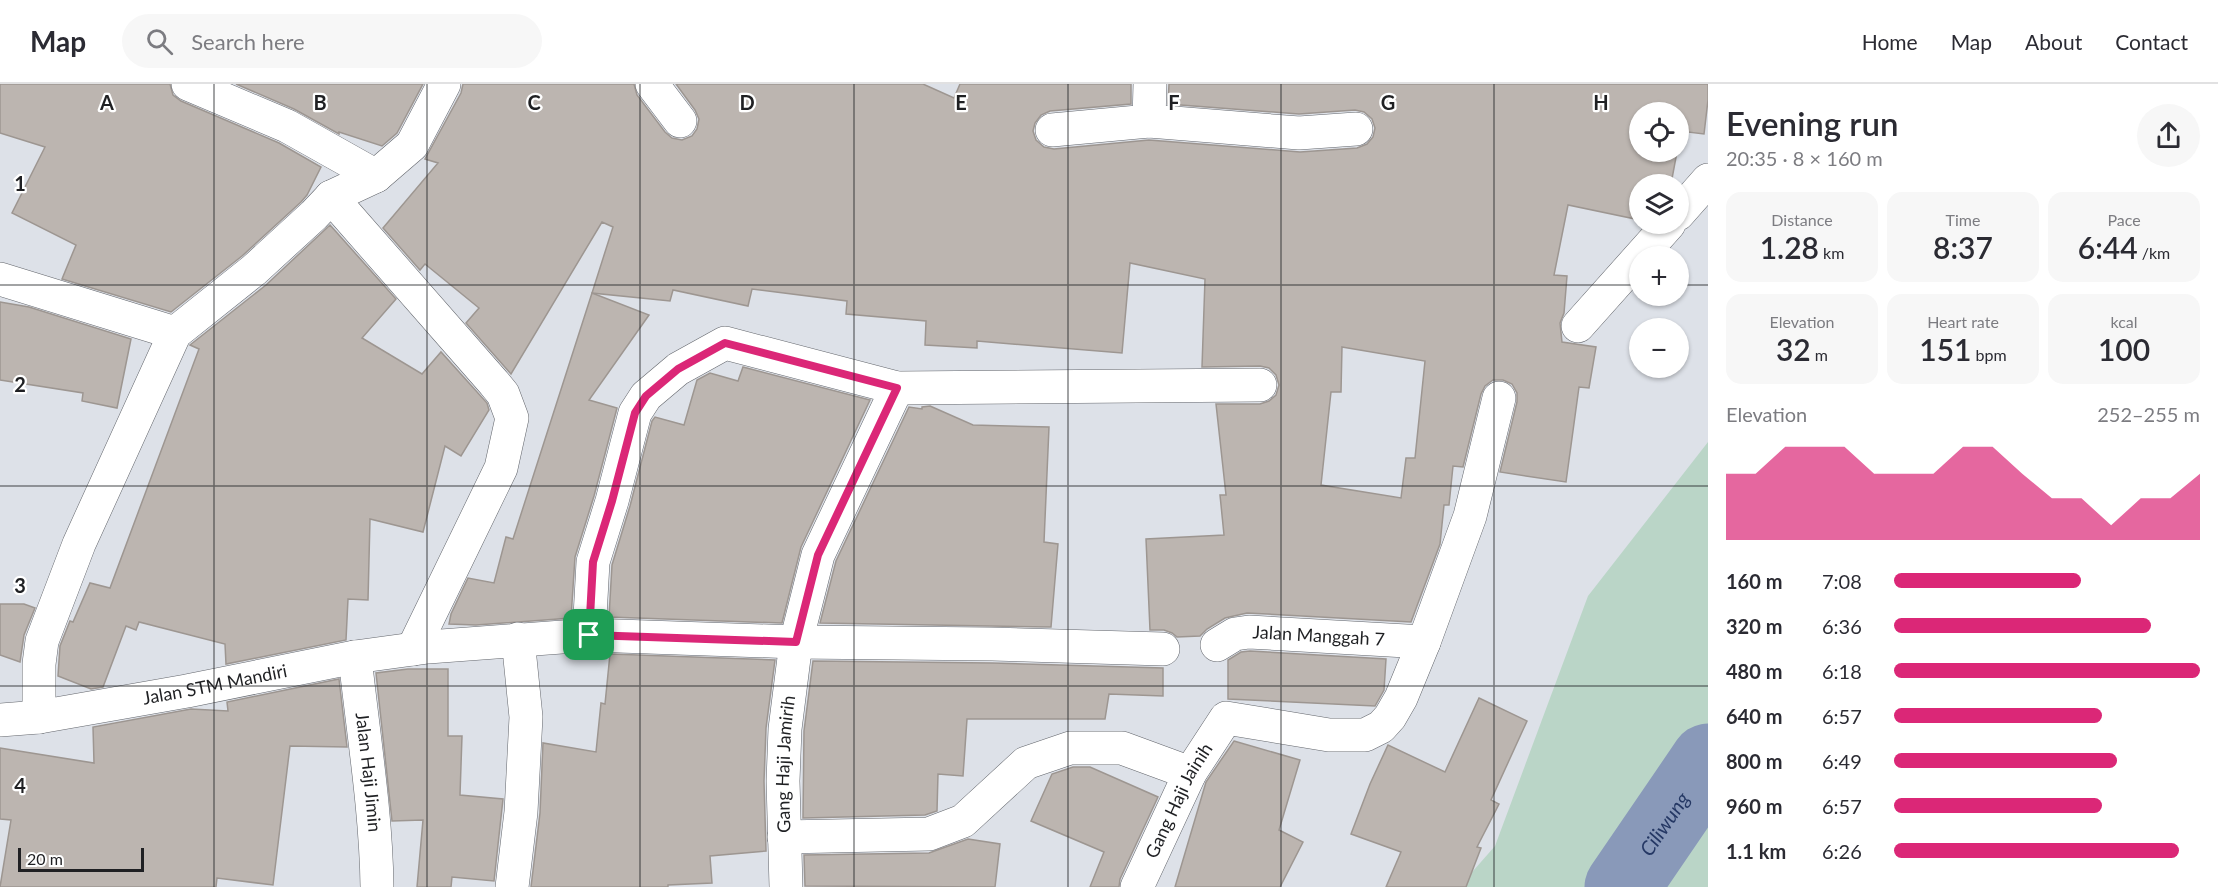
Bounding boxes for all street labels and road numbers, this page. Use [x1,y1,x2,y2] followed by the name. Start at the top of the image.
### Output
[1252,620,1385,650] street label: Jalan Manggah 7
[141,659,289,709] street label: Jalan STM Mandiri
[771,694,799,833] street label: Gang Haji Jamirih
[352,711,386,833] street label: Jalan Haji Jimin
[1140,738,1217,861] street label: Gang Haji Jainih

